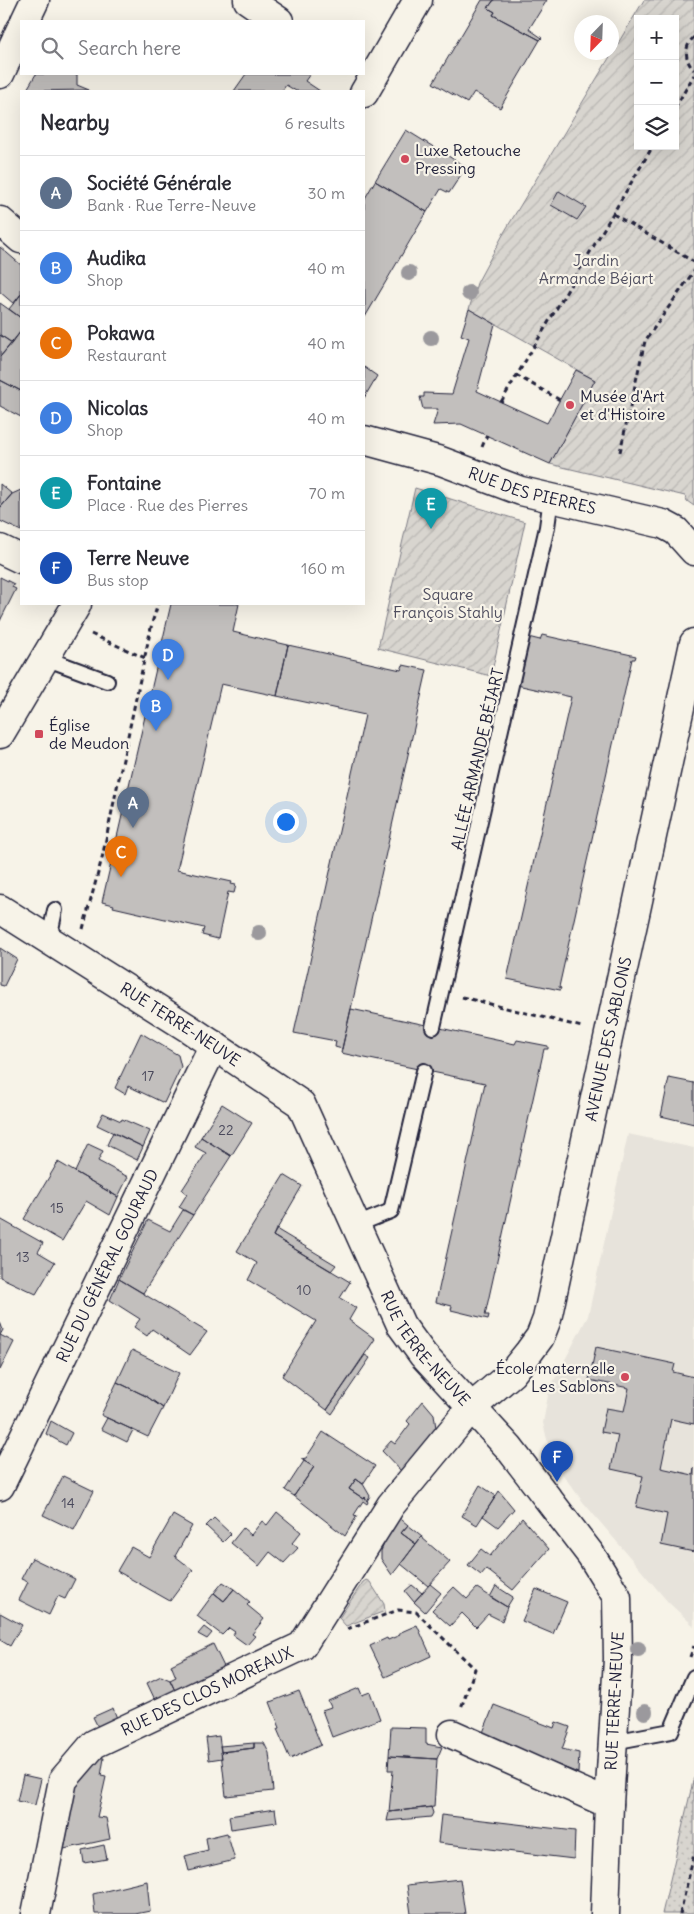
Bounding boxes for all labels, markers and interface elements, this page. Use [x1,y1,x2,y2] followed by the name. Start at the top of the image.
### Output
[574,15,619,60] north arrow
[634,15,679,150] map controls
[634,15,679,60] button: +
[20,20,365,75] search box
[38,34,66,62] icon: search
[78,36,181,60] text: Search here
[634,60,679,105] button: −
[634,105,679,150] button: layers
[40,109,110,136] text: Nearby
[284,113,345,133] text: 6 results
[415,140,521,178] place label: Luxe Retouche Pressing
[399,153,411,165] marker: Luxe Retouche Pressing
[87,171,231,195] text: Société Générale
[51,183,61,203] text: A
[308,183,345,203] text: 30 m
[87,195,256,215] text: Bank · Rue Terre-Neuve
[87,246,146,270] text: Audika
[539,250,654,288] park label: Jardin Armande Béjart
[51,258,61,278] text: B
[307,258,345,278] text: 40 m
[87,270,123,290] text: Shop
[87,321,155,345] text: Pokawa
[51,333,61,353] text: C
[307,333,345,353] text: 40 m
[87,345,167,365] text: Restaurant
[580,386,665,424] place label: Musée d'Art et d'Histoire
[87,396,148,420] text: Nicolas
[564,399,576,411] marker: Musée d'Art et d'Histoire
[50,408,62,428] text: D
[307,408,345,428] text: 40 m
[87,420,123,440] text: Shop
[466,462,598,518] street label: RUE DES PIERRES
[87,471,161,495] text: Fontaine
[51,483,61,503] text: E
[309,483,345,503] text: 70 m
[415,488,447,529] pin: E
[87,495,248,515] text: Place · Rue des Pierres
[87,546,189,570] text: Terre Neuve
[51,558,61,578] text: F
[301,558,345,578] text: 160 m
[87,570,149,590] text: Bus stop
[393,584,503,622] park label: Square François Stahly
[152,639,184,680] pin: D
[446,666,508,852] street label: ALLÉE ARMANDE BÉJART
[140,690,172,731] pin: B
[49,715,129,753] place label: Église de Meudon
[33,728,45,740] marker: Église de Meudon
[117,787,149,828] pin: A
[273,809,299,835] your location
[105,836,137,877] pin: C
[580,955,636,1123] street label: AVENUE DES SABLONS
[117,978,244,1070] street label: RUE TERRE-NEUVE
[142,1067,154,1085] house number: 17
[218,1121,234,1139] house number: 22
[52,1166,162,1366] street label: RUE DU GÉNÉRAL GOURAUD
[50,1199,64,1217] house number: 15
[16,1248,30,1266] house number: 13
[297,1281,311,1299] house number: 10
[377,1287,475,1410] street label: RUE TERRE-NEUVE
[496,1358,615,1396] place label: École maternelle Les Sablons
[619,1371,631,1383] marker: École maternelle Les Sablons
[541,1441,573,1482] pin: F
[61,1494,75,1512] house number: 14
[600,1631,628,1771] street label: RUE TERRE-NEUVE
[118,1642,296,1740] street label: RUE DES CLOS MOREAUX

